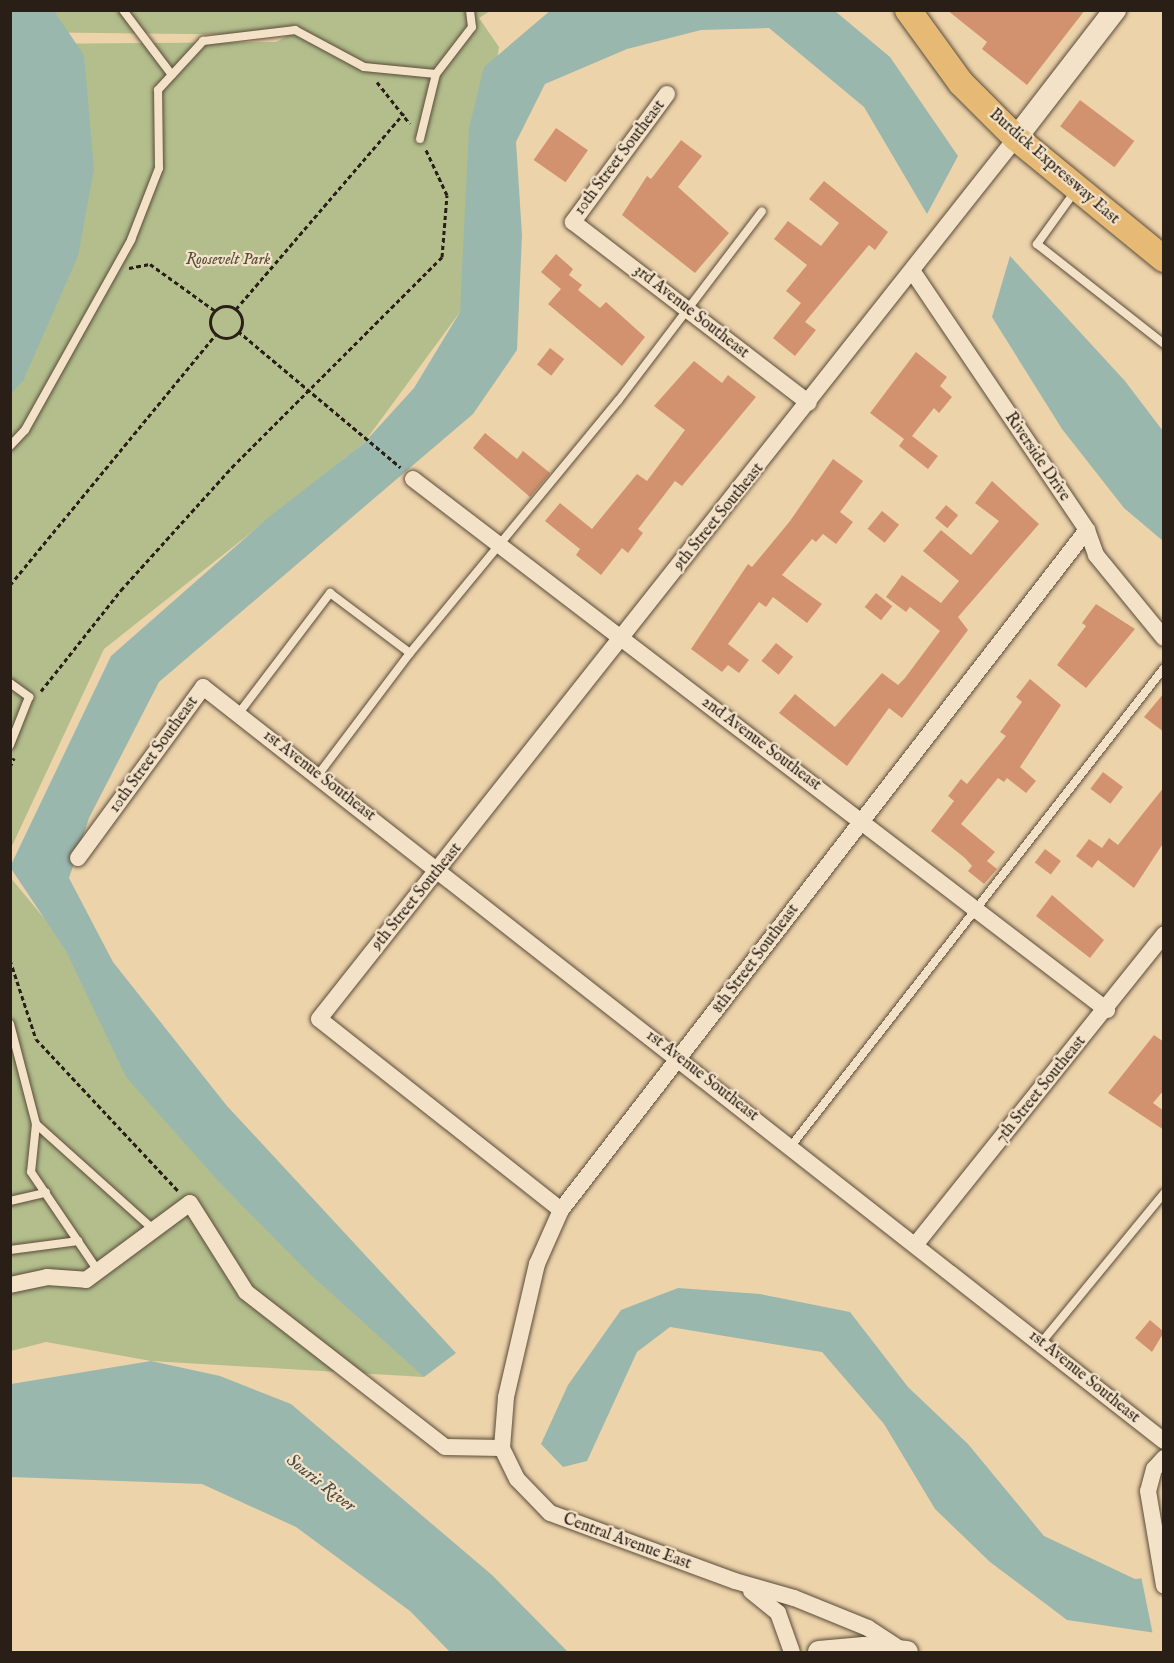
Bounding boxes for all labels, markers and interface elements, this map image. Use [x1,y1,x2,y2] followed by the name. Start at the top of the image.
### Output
[571,97,669,219] street label: 10th Street Southeast
[985,105,1123,229] street label: Burdick Expressway East
[186,250,270,270] park label: Roosevelt Park
[630,261,752,363] street label: 3rd Avenue Southeast
[1000,409,1074,505] street label: Riverside Drive
[670,460,768,574] street label: 9th Street Southeast
[105,693,203,817] street label: 10th Street Southeast
[697,693,825,795] street label: 2nd Avenue Southeast
[259,726,379,826] street label: 1st Avenue Southeast
[368,840,466,954] street label: 9th Street Southeast
[709,901,803,1017] street label: 8th Street Southeast
[642,1026,762,1126] street label: 1st Avenue Southeast
[992,1032,1090,1148] street label: 7th Street Southeast
[1025,1326,1143,1428] street label: 1st Avenue Southeast
[281,1450,359,1518] water label: Souris River
[560,1510,694,1574] street label: Central Avenue East

